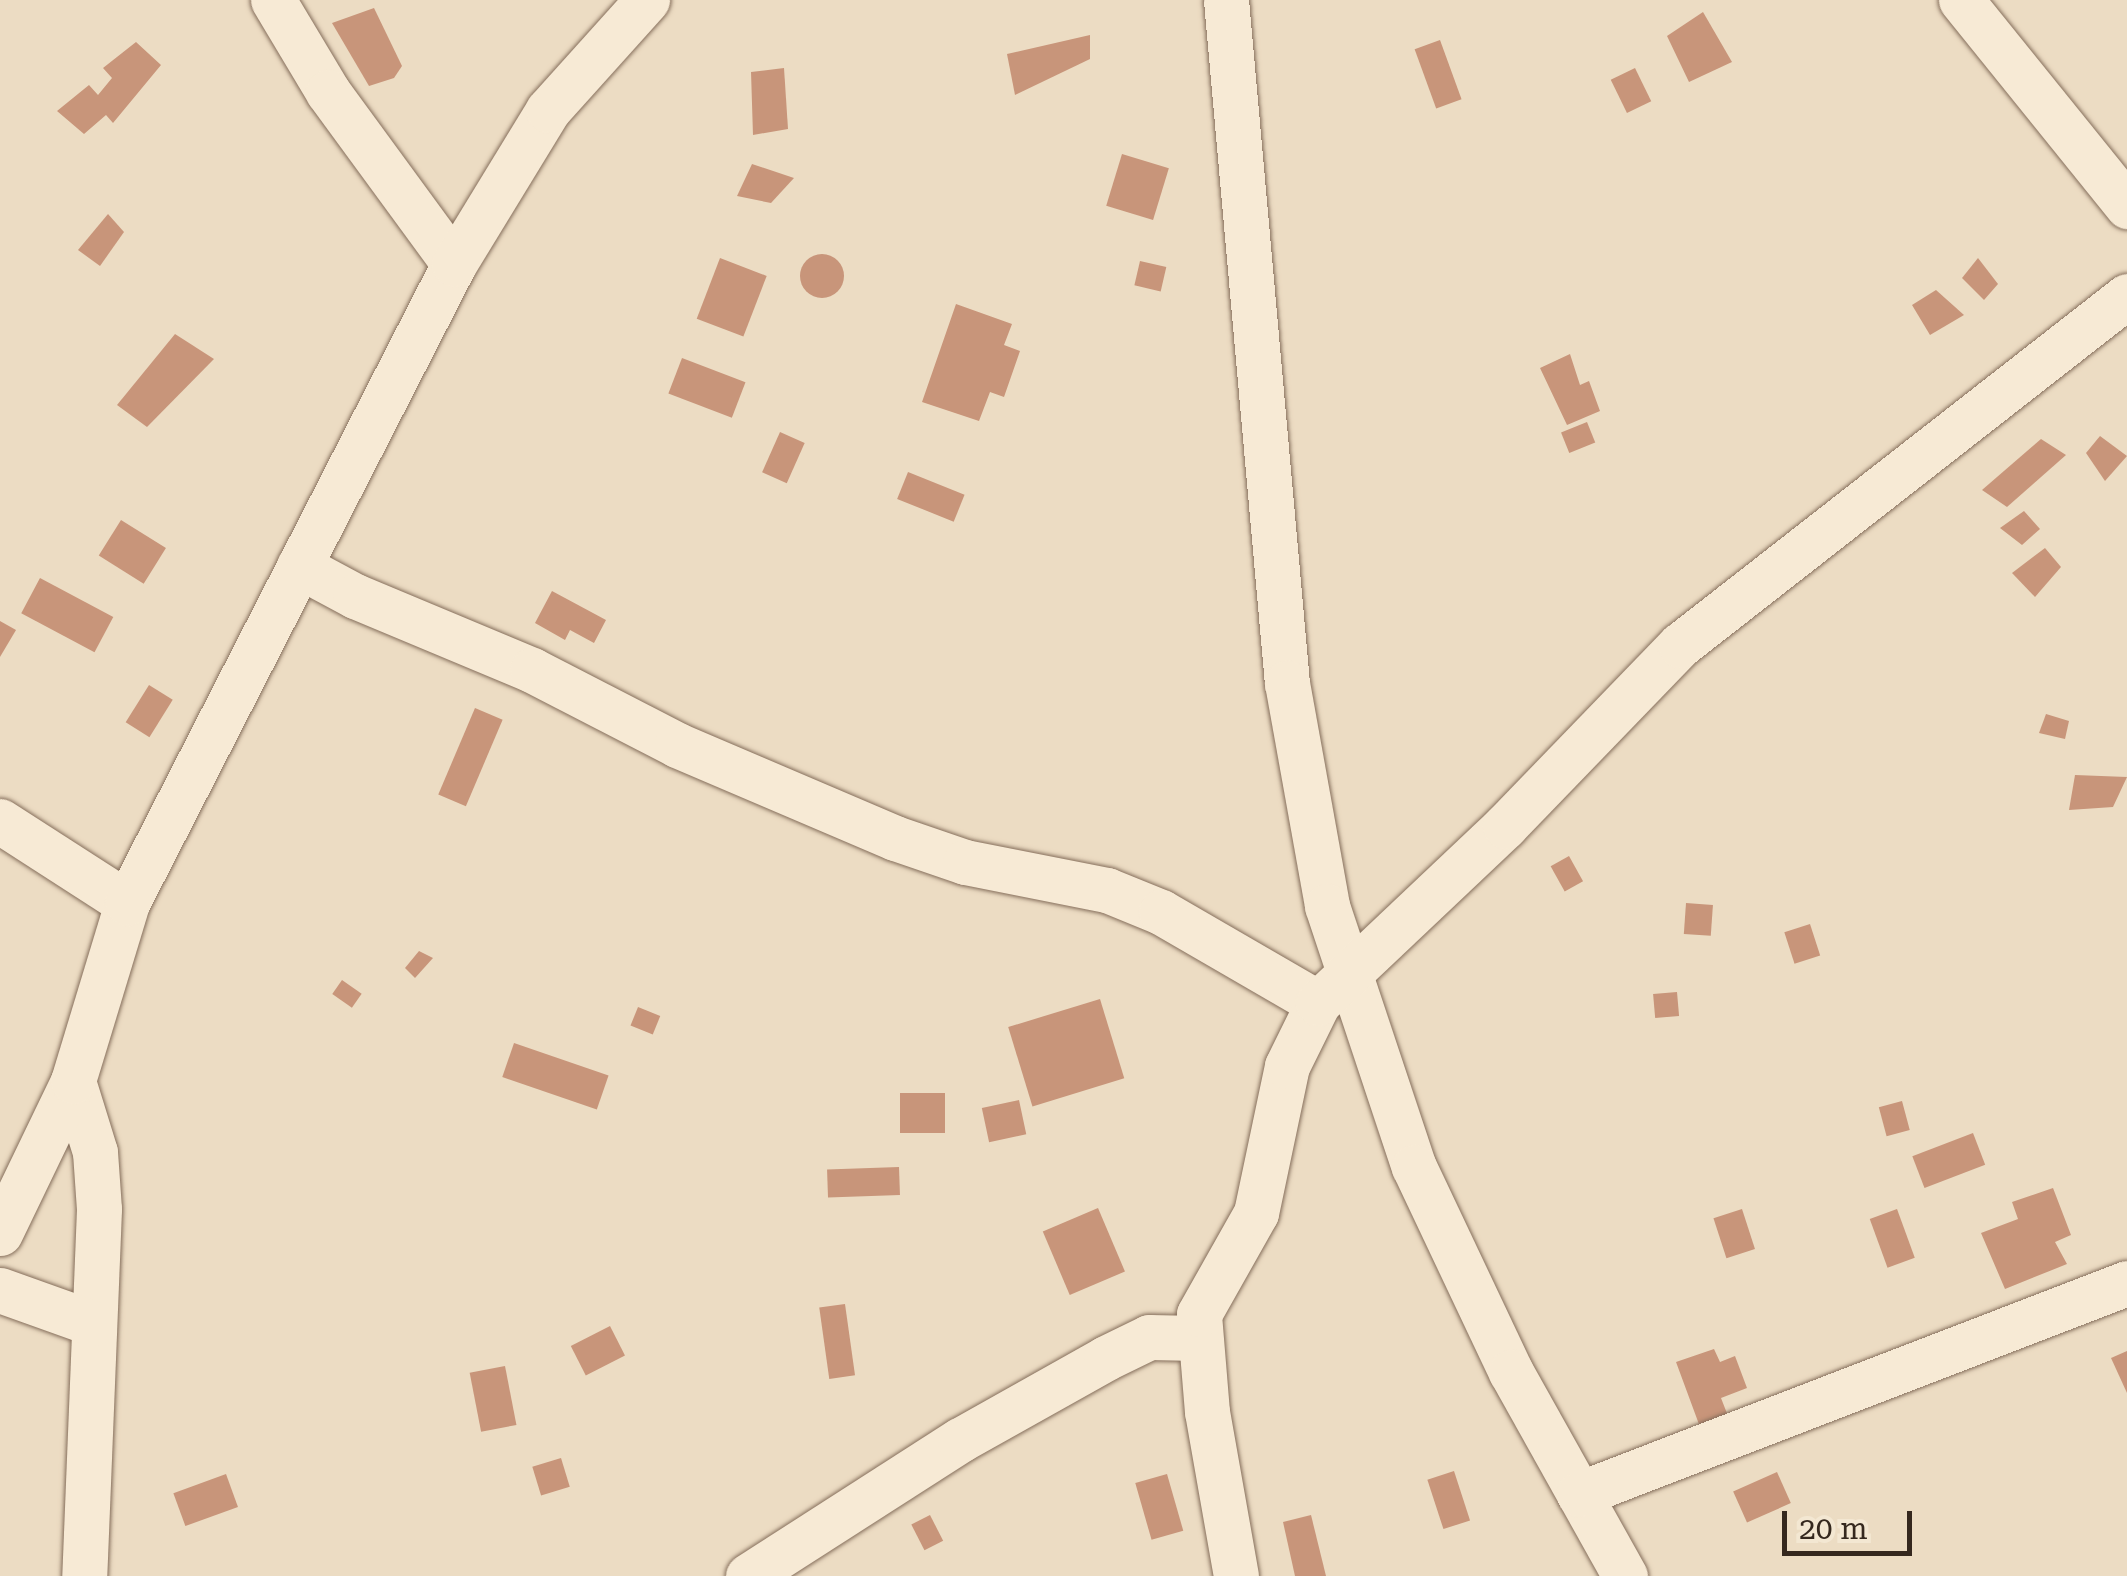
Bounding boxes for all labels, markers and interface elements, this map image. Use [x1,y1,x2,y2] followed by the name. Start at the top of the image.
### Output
[1787,1491,1917,1553] scale bar
[1799,1511,1868,1546] text: 20 m

